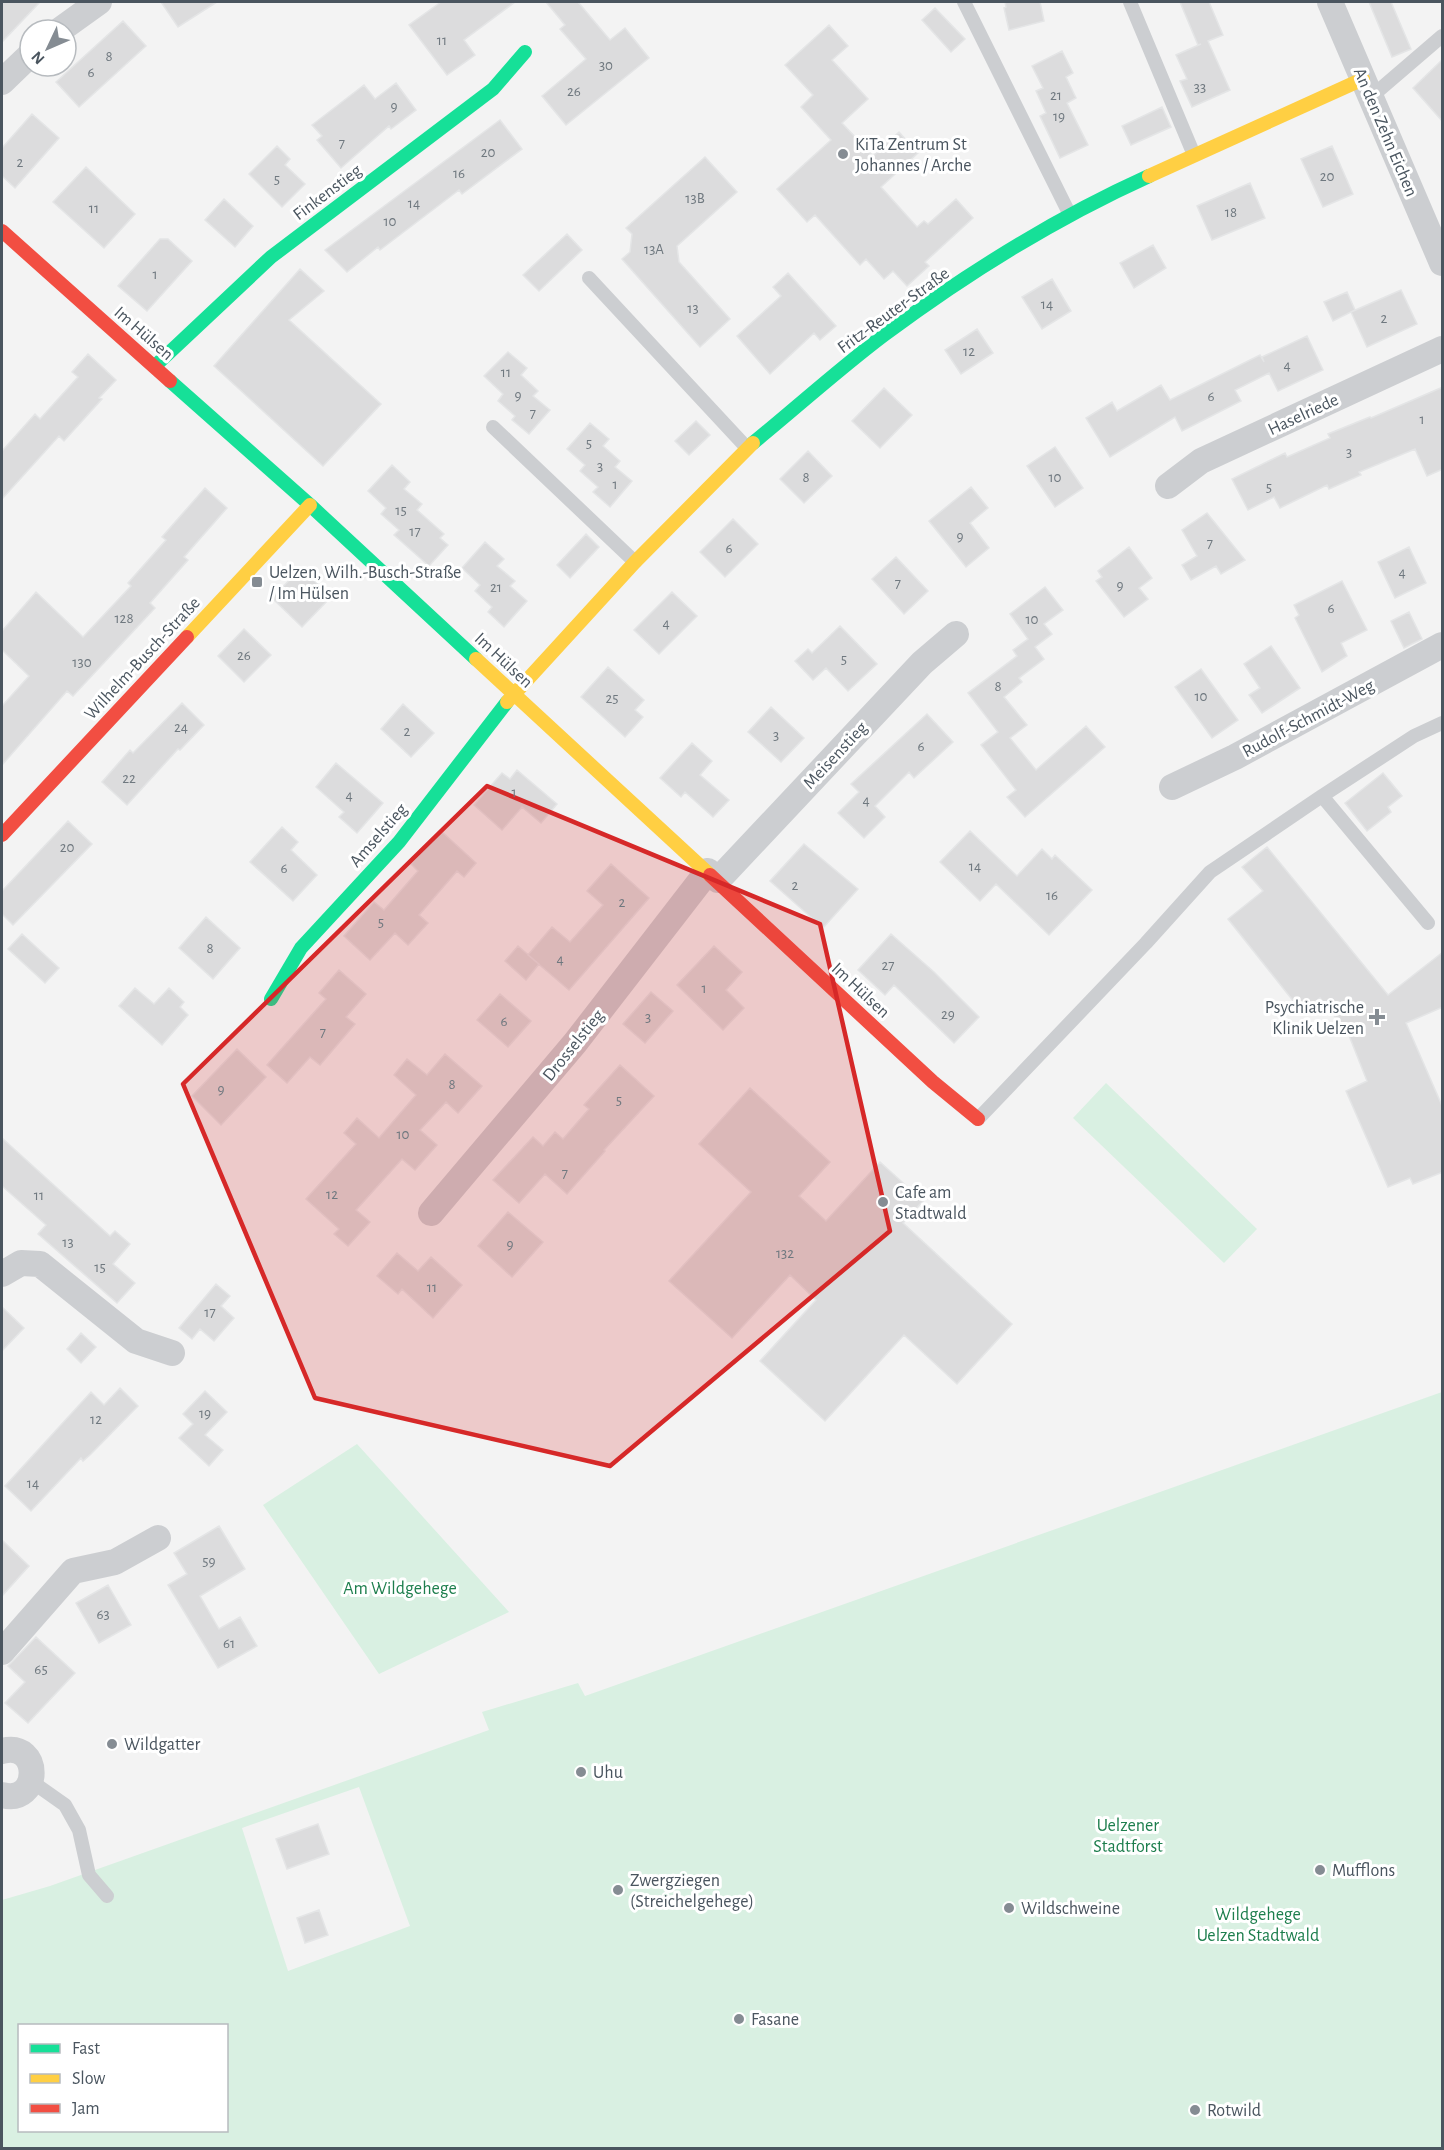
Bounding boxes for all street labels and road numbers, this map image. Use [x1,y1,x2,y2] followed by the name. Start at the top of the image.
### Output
[1350,65,1420,199] street label: An den Zehn Eichen
[290,161,365,224] street label: Finkenstieg
[834,264,953,357] street label: Fritz-Reuter-Straße
[110,303,176,364] street label: Im Hülsen
[1265,391,1342,439] street label: Haselriede
[82,594,204,723] street label: Wilhelm-Busch-Straße
[471,630,536,692] street label: Im Hülsen
[1240,676,1378,761] street label: Rudolf-Schmidt-Weg
[800,719,871,793] street label: Meisenstieg
[346,800,411,871] street label: Amselstieg
[828,960,893,1022] street label: Im Hülsen
[540,1006,608,1085] street label: Drosselstieg

